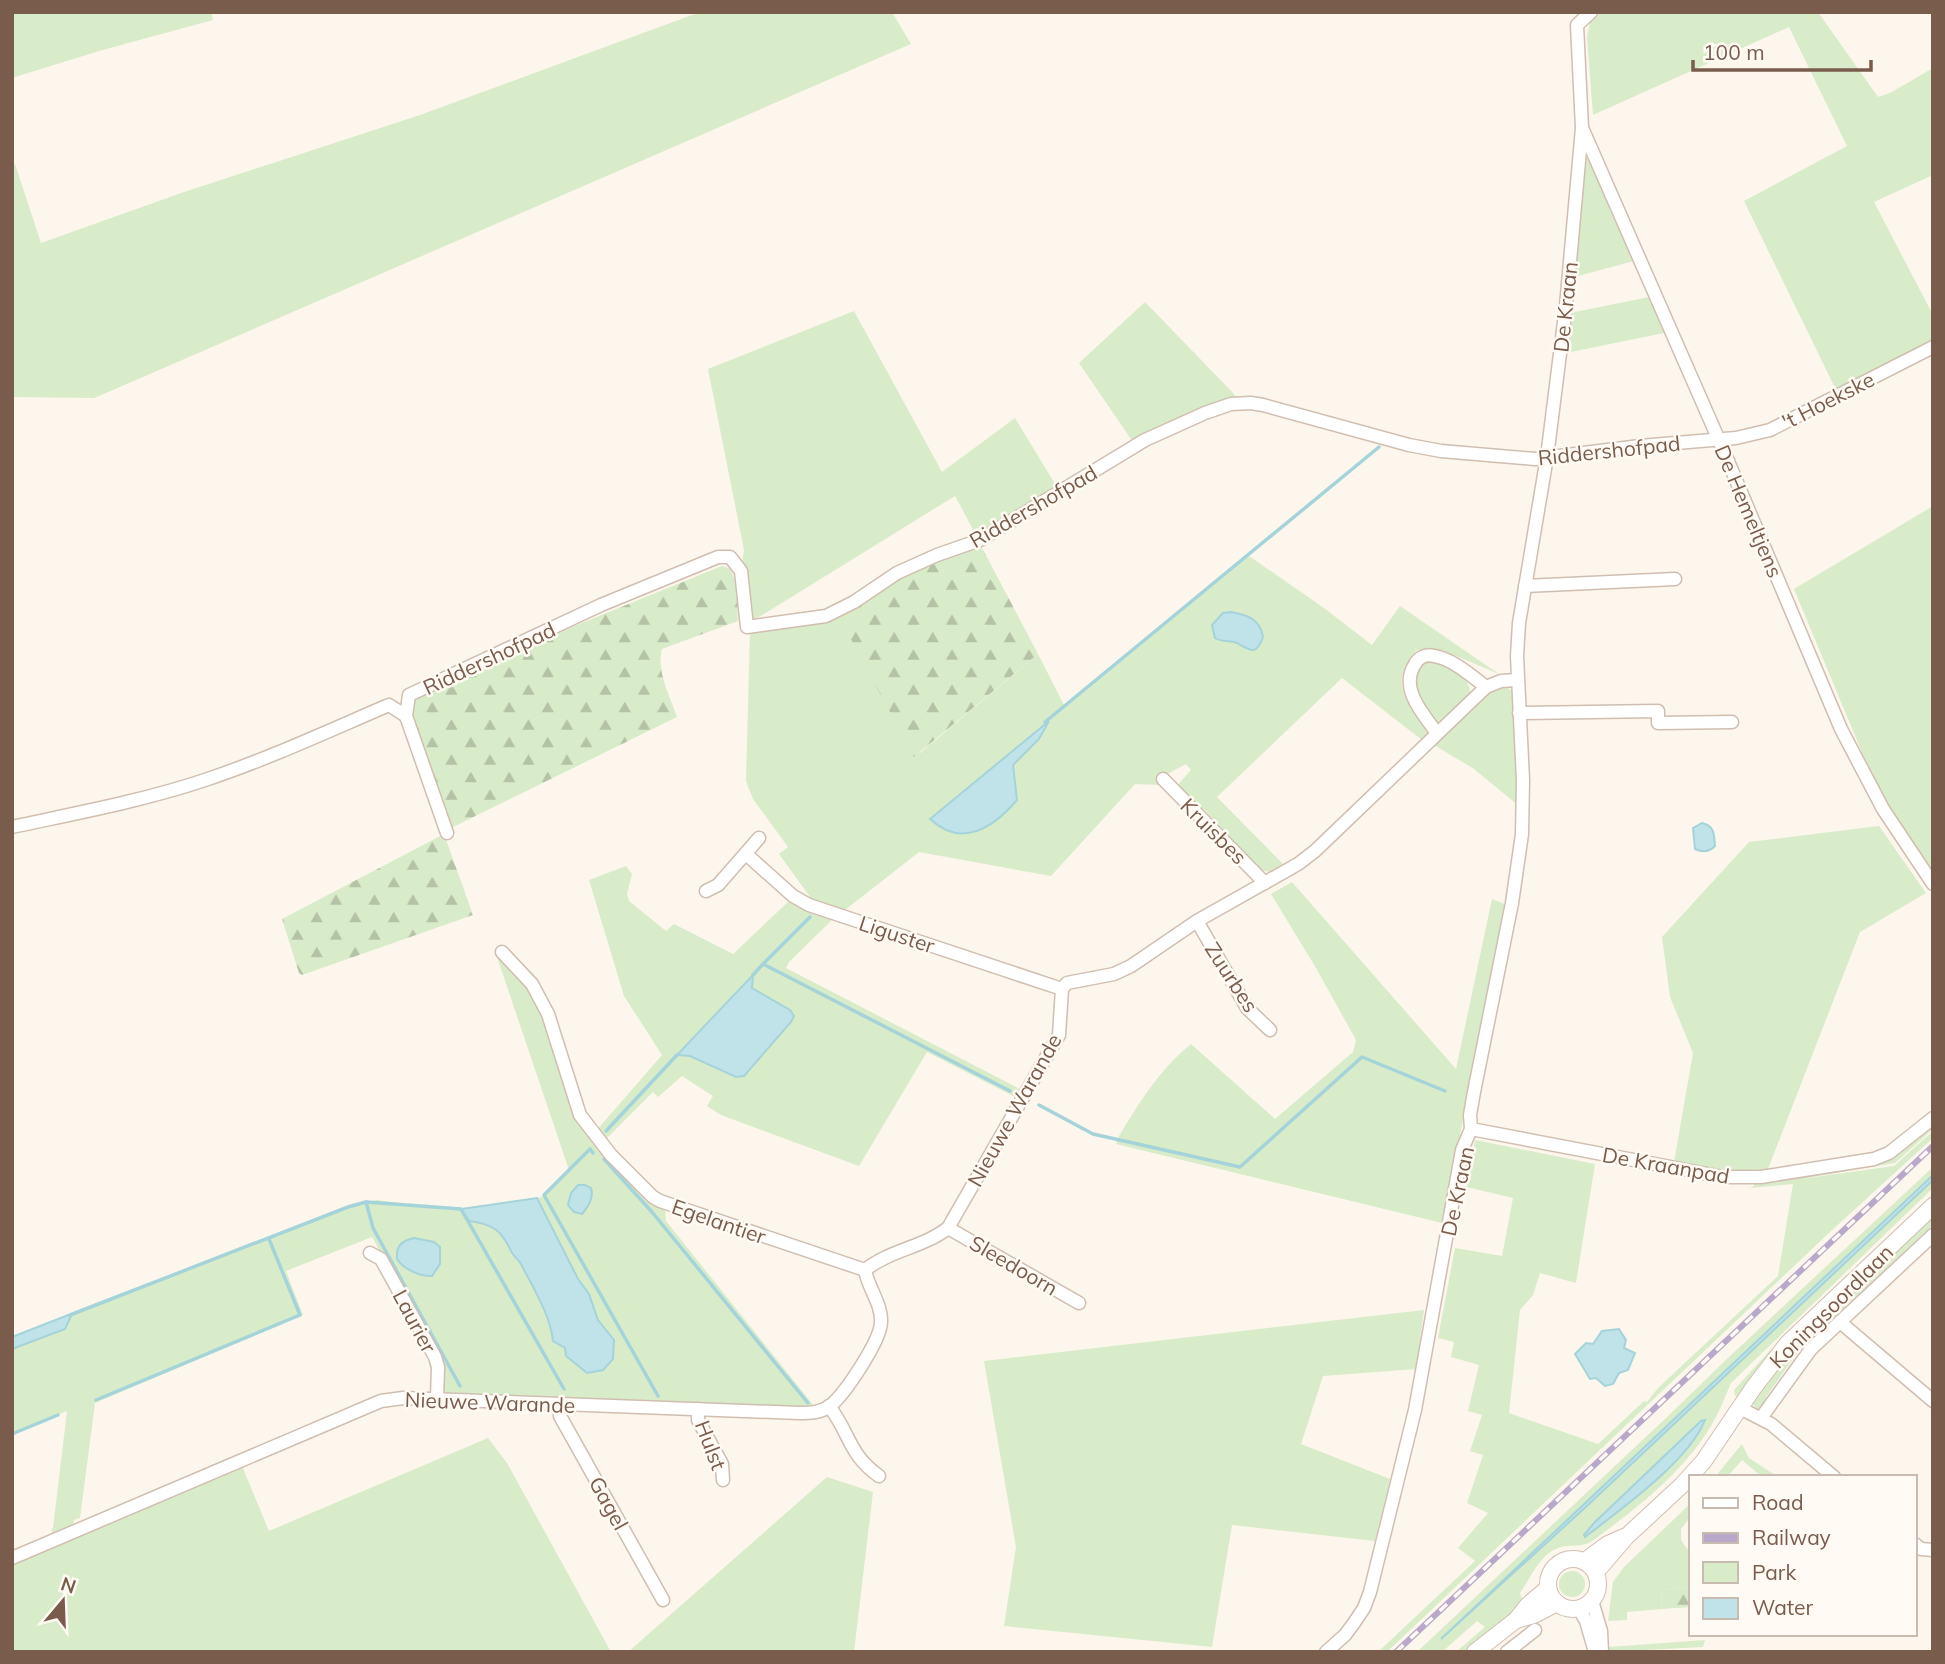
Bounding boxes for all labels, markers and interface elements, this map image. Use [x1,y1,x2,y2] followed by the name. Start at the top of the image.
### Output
[1693,28,1871,72] scale bar
[1703,39,1765,65] text: 100 m
[1547,260,1583,354] street label: De Kraan
[1778,366,1878,434] street label: 't Hoekske
[1536,430,1682,470] street label: Riddershofpad
[1709,441,1789,581] street label: De Hemeltjens
[964,459,1102,553] street label: Riddershofpad
[419,616,559,700] street label: Riddershofpad
[1175,792,1253,870] street label: Kruisbes
[856,910,938,959] street label: Liguster
[1200,937,1264,1017] street label: Zuurbes
[961,1029,1067,1191] street label: Nieuwe Warande
[1600,1141,1732,1189] street label: De Kraanpad
[1435,1144,1479,1238] street label: De Kraan
[669,1193,770,1249] street label: Egelantier
[965,1229,1063,1301] street label: Sleedoorn
[1764,1239,1898,1373] street label: Koningsoordlaan
[388,1285,443,1357] street label: Laurier
[404,1386,576,1418] street label: Nieuwe Warande
[690,1417,732,1473] street label: Hulst
[584,1472,634,1534] street label: Gagel
[1689,1475,1917,1636] legend
[1752,1489,1803,1515] text: Road
[1752,1524,1831,1550] text: Railway
[1752,1559,1796,1585] text: Park
[28,1566,98,1636] north arrow
[58,1571,79,1599] text: N
[1752,1594,1813,1620] text: Water

